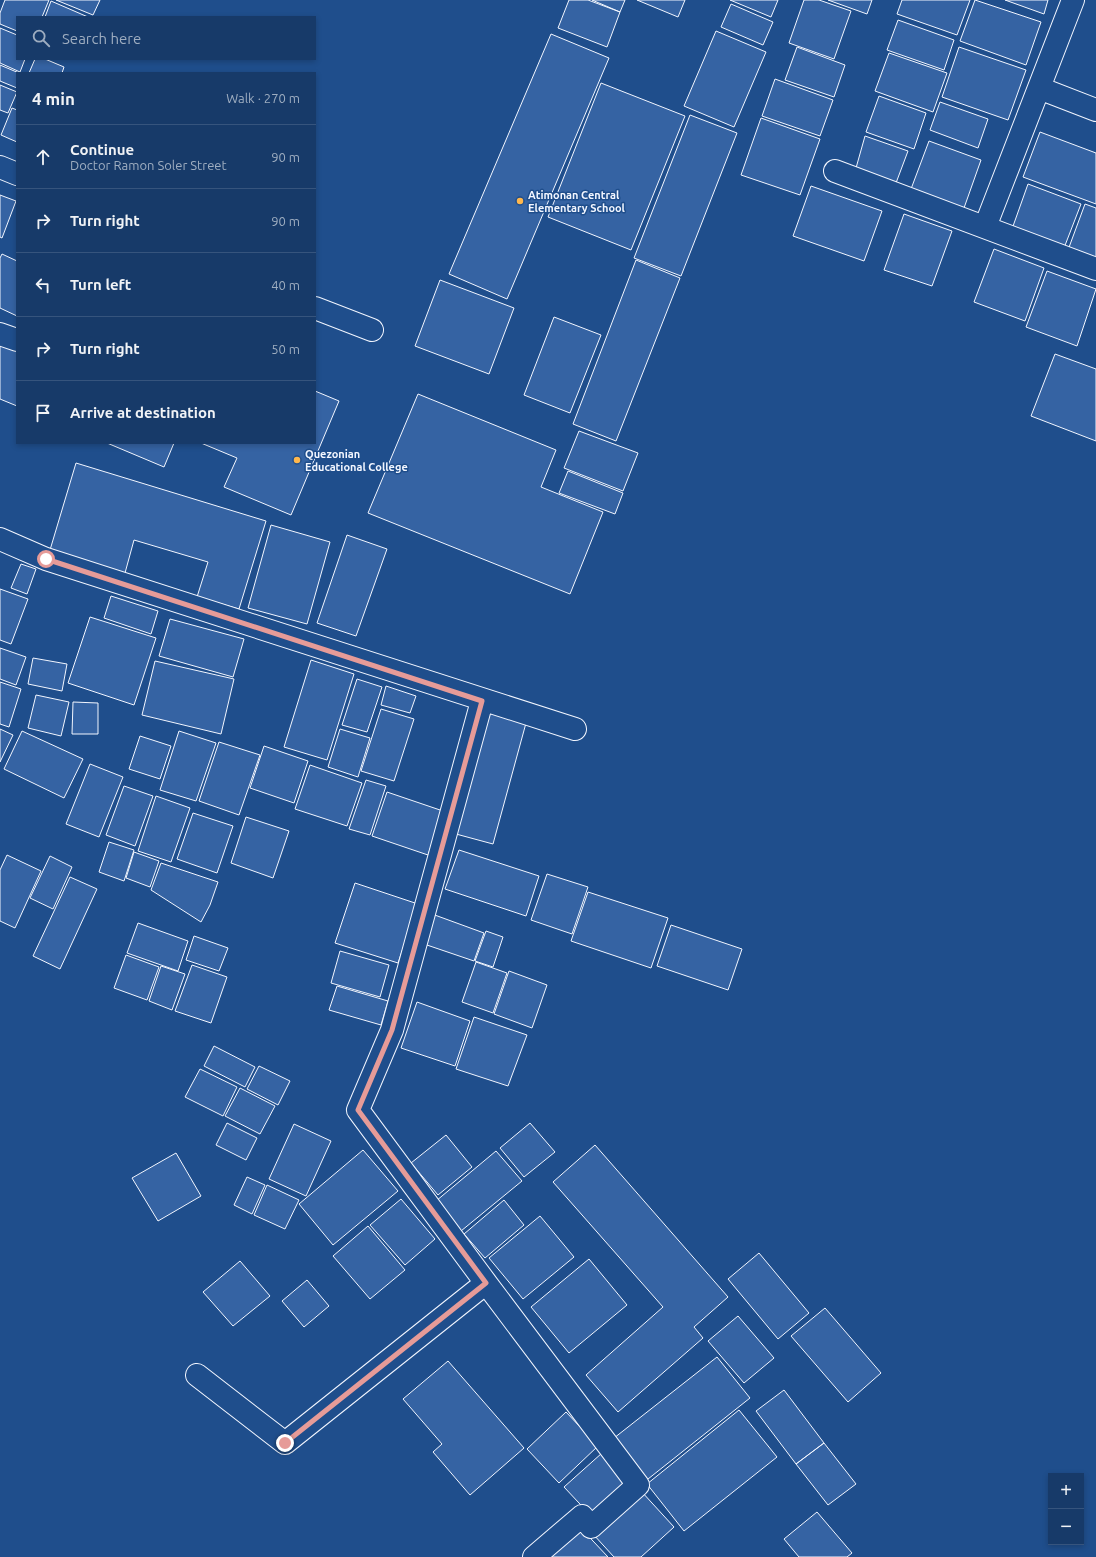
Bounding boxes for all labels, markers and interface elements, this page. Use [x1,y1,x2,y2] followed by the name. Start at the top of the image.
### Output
[16,16,316,60] search box
[30,27,52,49] icon: search
[62,30,141,47] text: Search here
[32,89,75,108] text: 4 min
[226,91,300,105] text: Walk · 270 m
[70,141,134,158] text: Continue
[32,146,54,168] icon: ahead
[271,150,300,164] text: 90 m
[70,158,227,172] text: Doctor Ramon Soler Street
[528,189,626,214] place label: Atimonan Central Elementary School
[515,196,525,206] marker: Atimonan Central Elementary School
[32,210,54,232] icon: right
[70,212,140,229] text: Turn right
[271,214,300,228] text: 90 m
[32,274,54,296] icon: left
[70,276,131,293] text: Turn left
[271,278,300,292] text: 40 m
[32,338,54,360] icon: right
[70,340,140,357] text: Turn right
[271,342,300,356] text: 50 m
[32,402,54,424] icon: arrive
[70,404,216,421] text: Arrive at destination
[305,448,408,473] place label: Quezonian Educational College
[292,455,302,465] marker: Quezonian Educational College
[37,550,55,568] route start
[276,1434,294,1452] route end
[1048,1473,1084,1545] map controls
[1048,1473,1084,1509] button: +
[1048,1509,1084,1545] button: −

